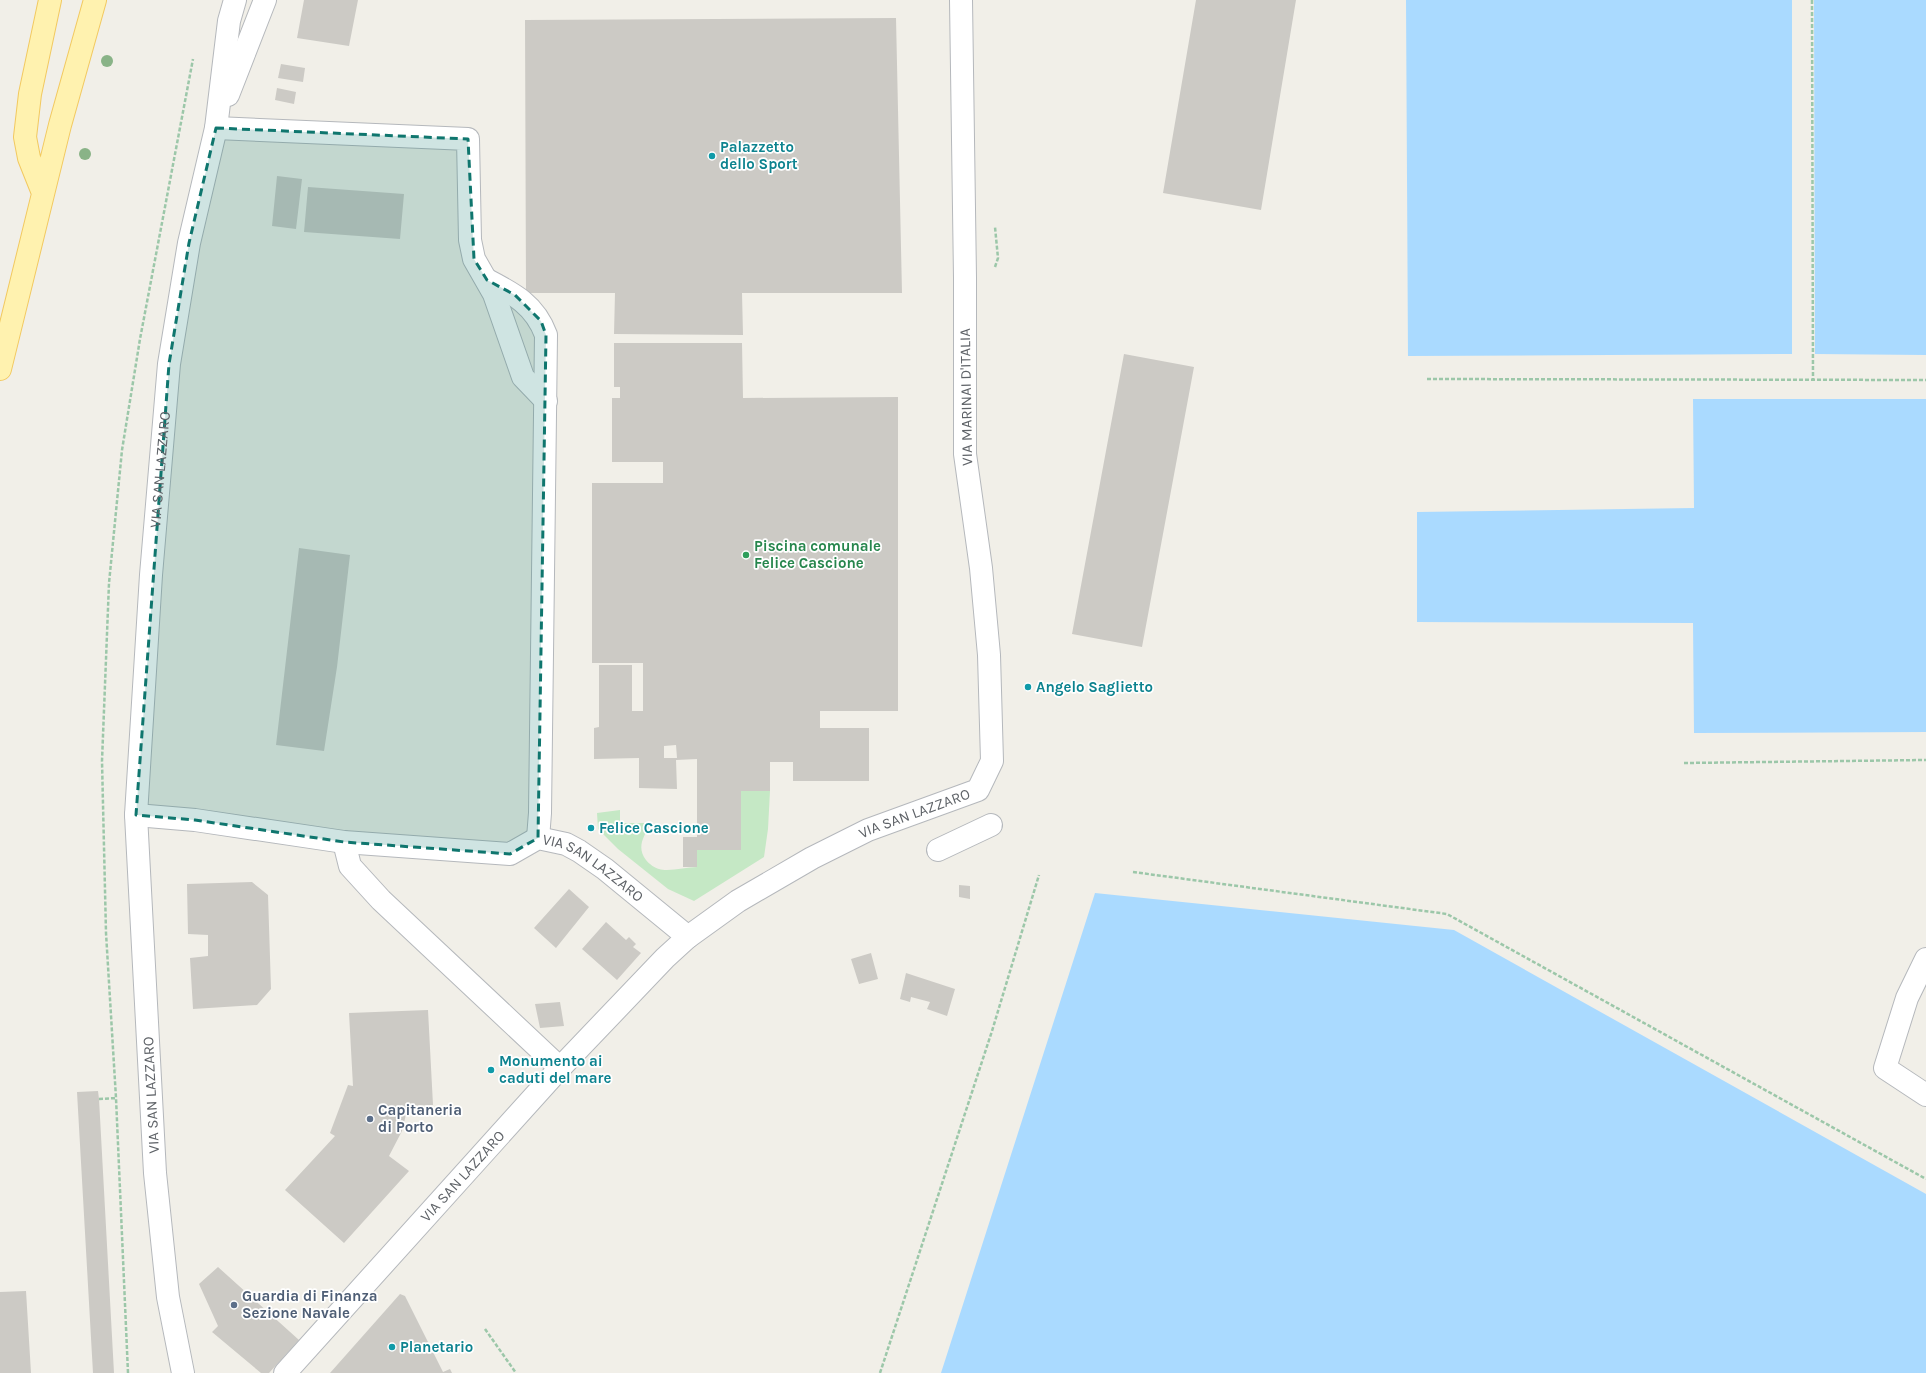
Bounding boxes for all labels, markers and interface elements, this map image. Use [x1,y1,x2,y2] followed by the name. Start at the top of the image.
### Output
[720,138,798,173] place label: Palazzetto dello Sport
[707,151,717,161] marker: Palazzetto dello Sport
[956,328,976,466] street label: VIA MARINAI D'ITALIA
[146,410,174,529] street label: VIA SAN LAZZARO
[754,537,881,572] place label: Piscina comunale Felice Cascione
[741,550,751,560] marker: Piscina comunale Felice Cascione
[1036,678,1153,696] place label: Angelo Saglietto
[1023,682,1033,692] marker: Angelo Saglietto
[856,785,973,842] street label: VIA SAN LAZZARO
[599,819,709,837] place label: Felice Cascione
[586,823,596,833] marker: Felice Cascione
[541,830,647,906] street label: VIA SAN LAZZARO
[139,1036,163,1154] street label: VIA SAN LAZZARO
[499,1052,611,1087] place label: Monumento ai caduti del mare
[486,1065,496,1075] marker: Monumento ai caduti del mare
[378,1101,462,1136] place label: Capitaneria di Porto
[365,1114,375,1124] marker: Capitaneria di Porto
[417,1127,508,1226] street label: VIA SAN LAZZARO
[242,1287,378,1322] place label: Guardia di Finanza Sezione Navale
[229,1300,239,1310] marker: Guardia di Finanza Sezione Navale
[400,1338,473,1356] place label: Planetario
[387,1342,397,1352] marker: Planetario

